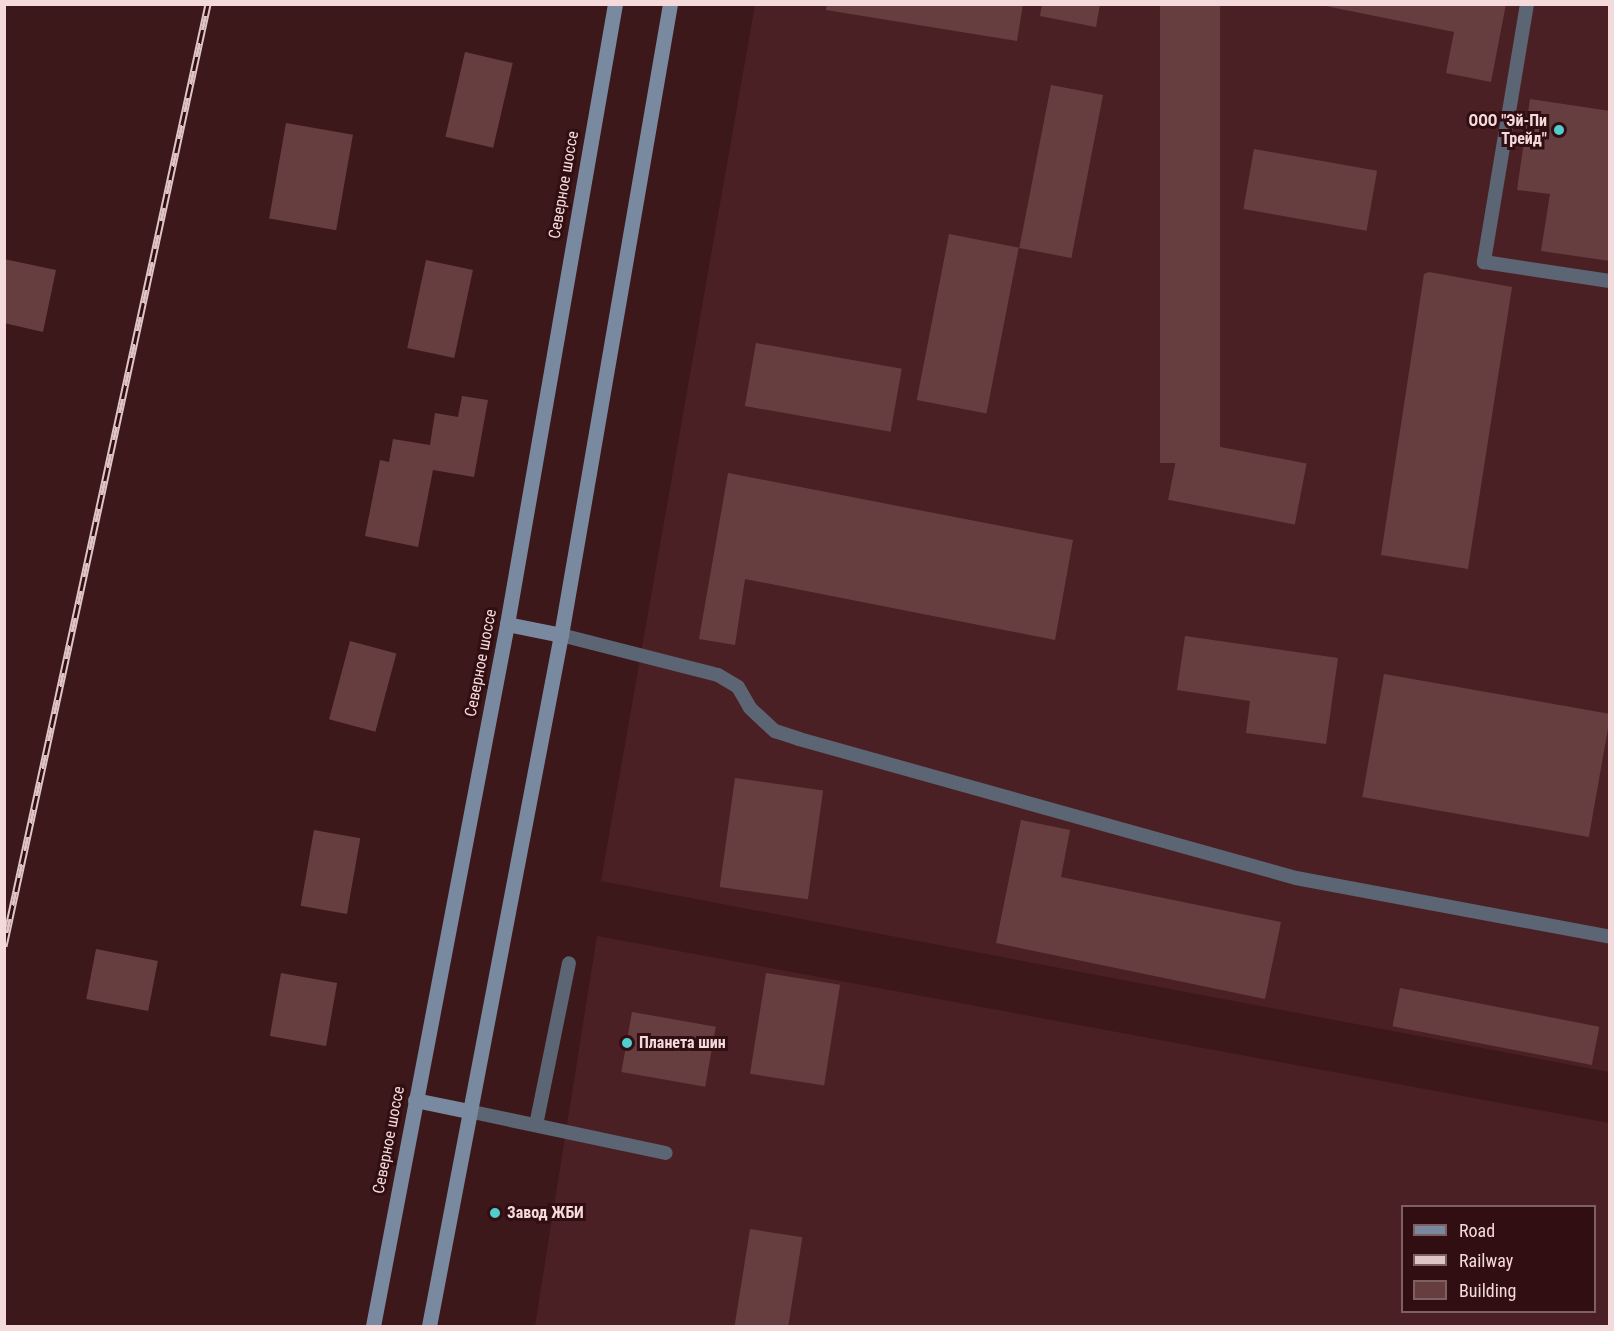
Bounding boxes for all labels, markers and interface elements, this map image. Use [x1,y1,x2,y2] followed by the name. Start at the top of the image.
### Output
[1469,111,1547,149] place label: ООО "Эй-Пи Трейд"
[1552,123,1566,137] marker: ООО "Эй-Пи Трейд"
[545,130,583,240] street label: Северное шоссе
[461,608,501,718] street label: Северное шоссе
[639,1033,726,1053] place label: Планета шин
[620,1036,634,1050] marker: Планета шин
[369,1085,409,1195] street label: Северное шоссе
[507,1203,584,1223] place label: Завод ЖБИ
[1401,1205,1596,1313] legend
[488,1206,502,1220] marker: Завод ЖБИ
[1459,1220,1495,1241] text: Road
[1459,1250,1513,1271] text: Railway
[1459,1280,1516,1301] text: Building

